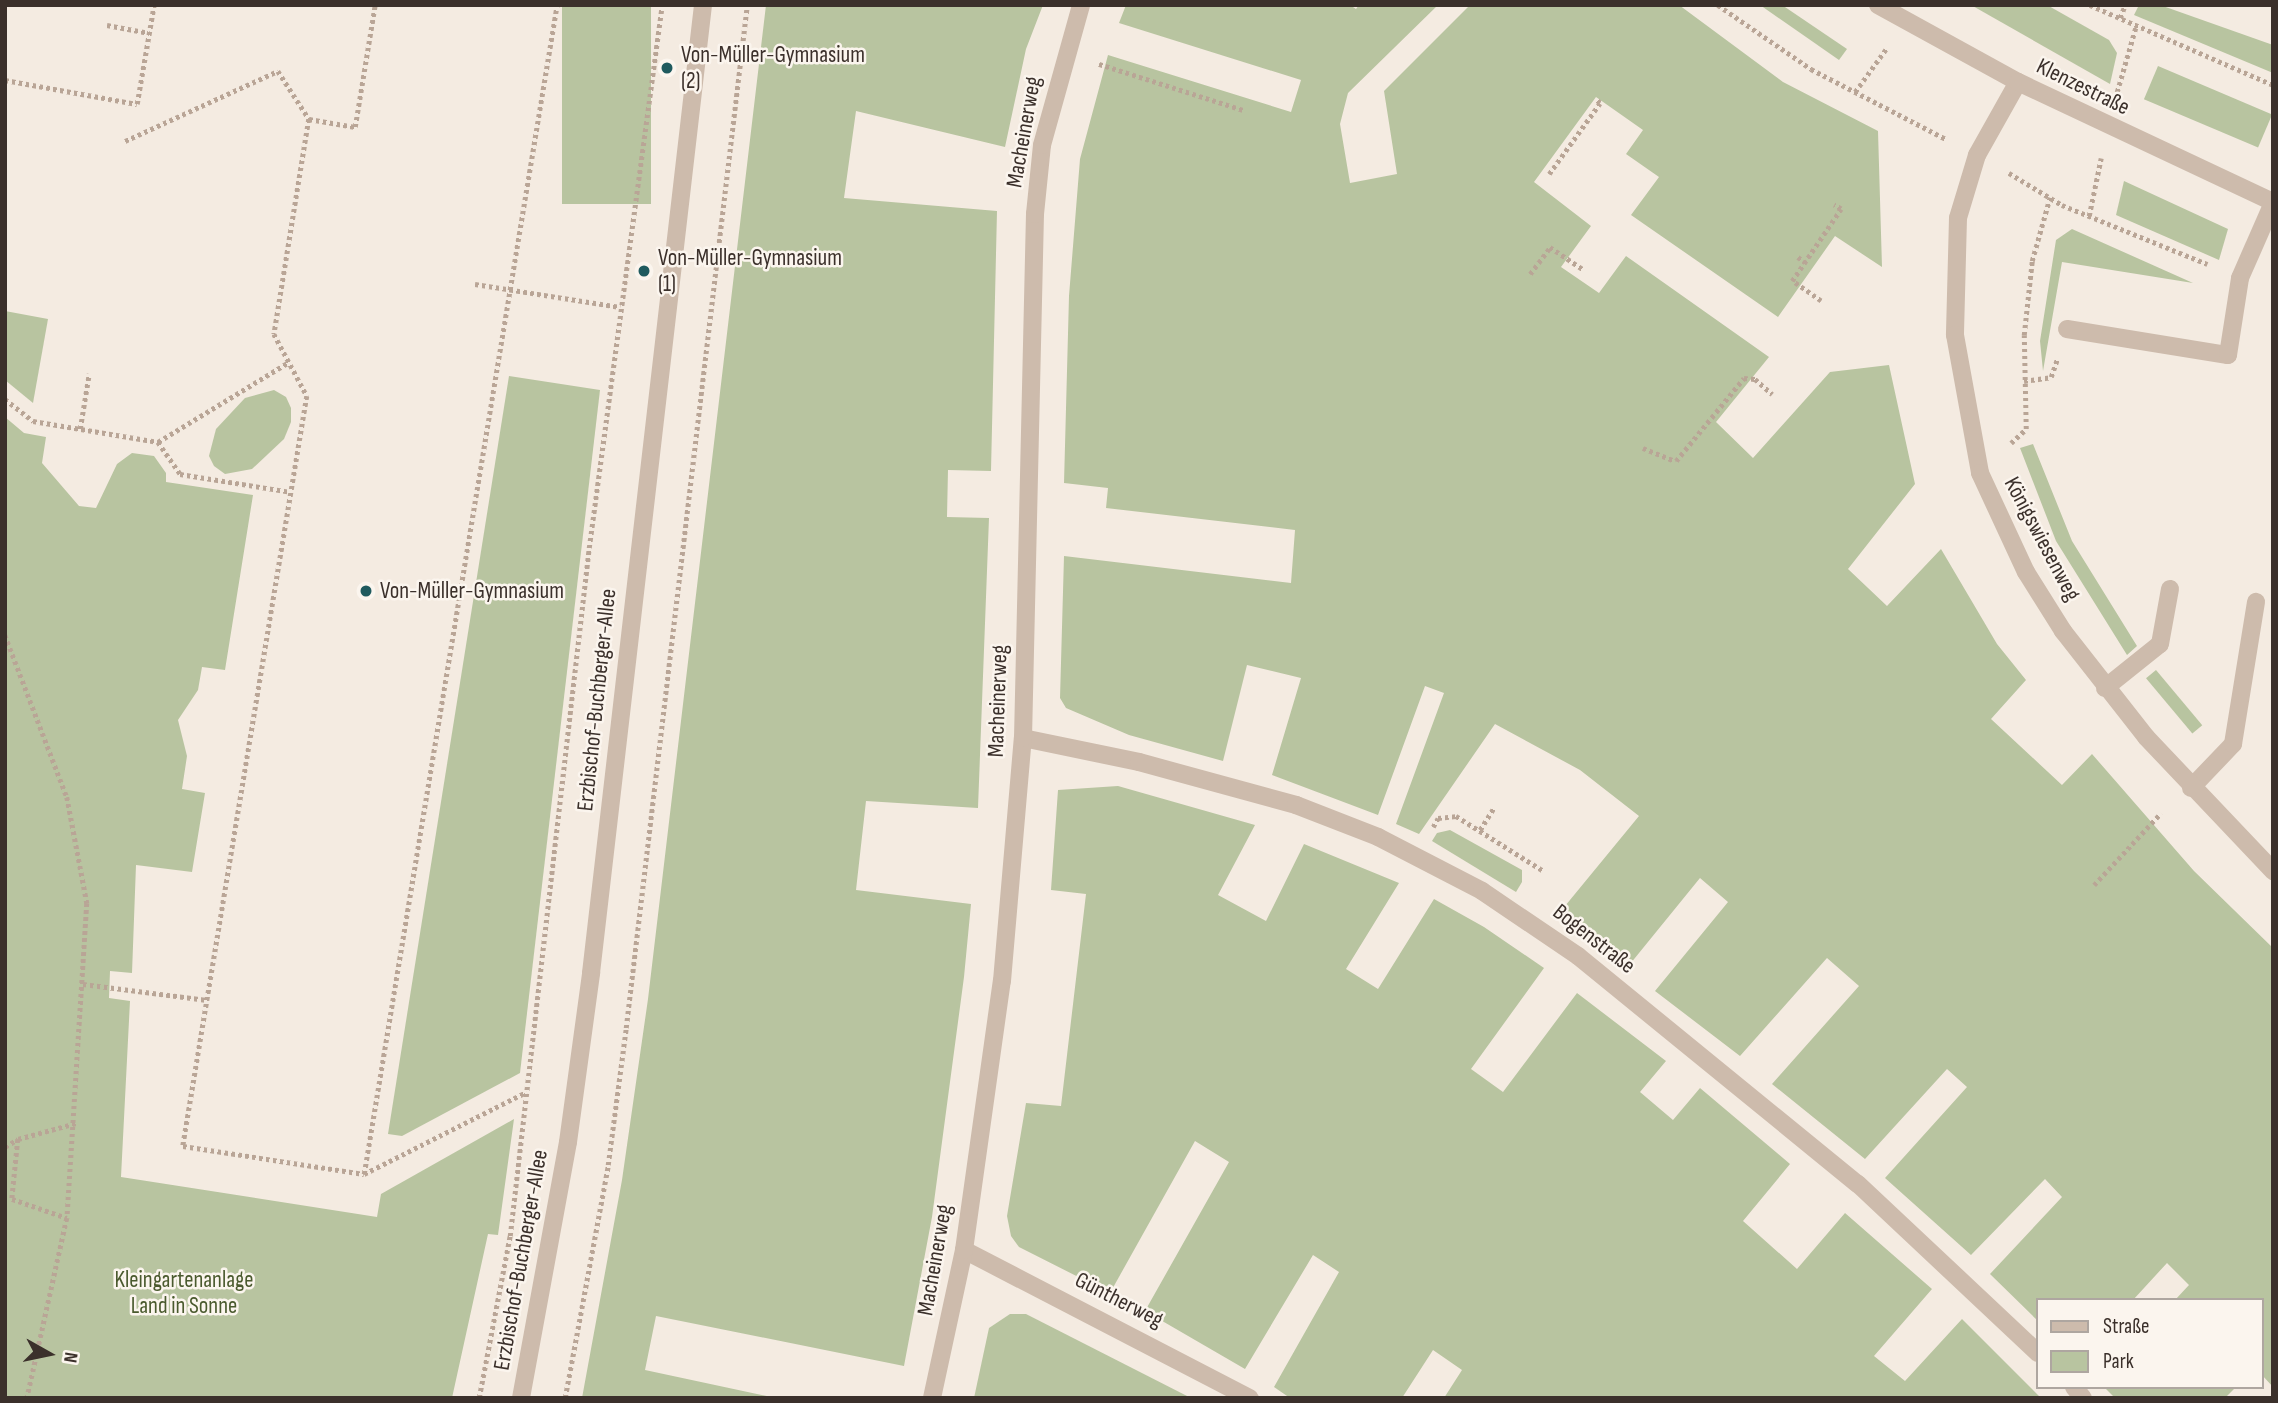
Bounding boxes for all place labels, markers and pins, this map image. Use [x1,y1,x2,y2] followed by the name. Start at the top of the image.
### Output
[681,41,865,95] place label: Von-Müller-Gymnasium (2)
[659,60,675,76] marker: Von-Müller-Gymnasium (2)
[658,244,842,298] place label: Von-Müller-Gymnasium (1)
[636,263,652,279] marker: Von-Müller-Gymnasium (1)
[380,577,564,605] place label: Von-Müller-Gymnasium
[358,583,374,599] marker: Von-Müller-Gymnasium

